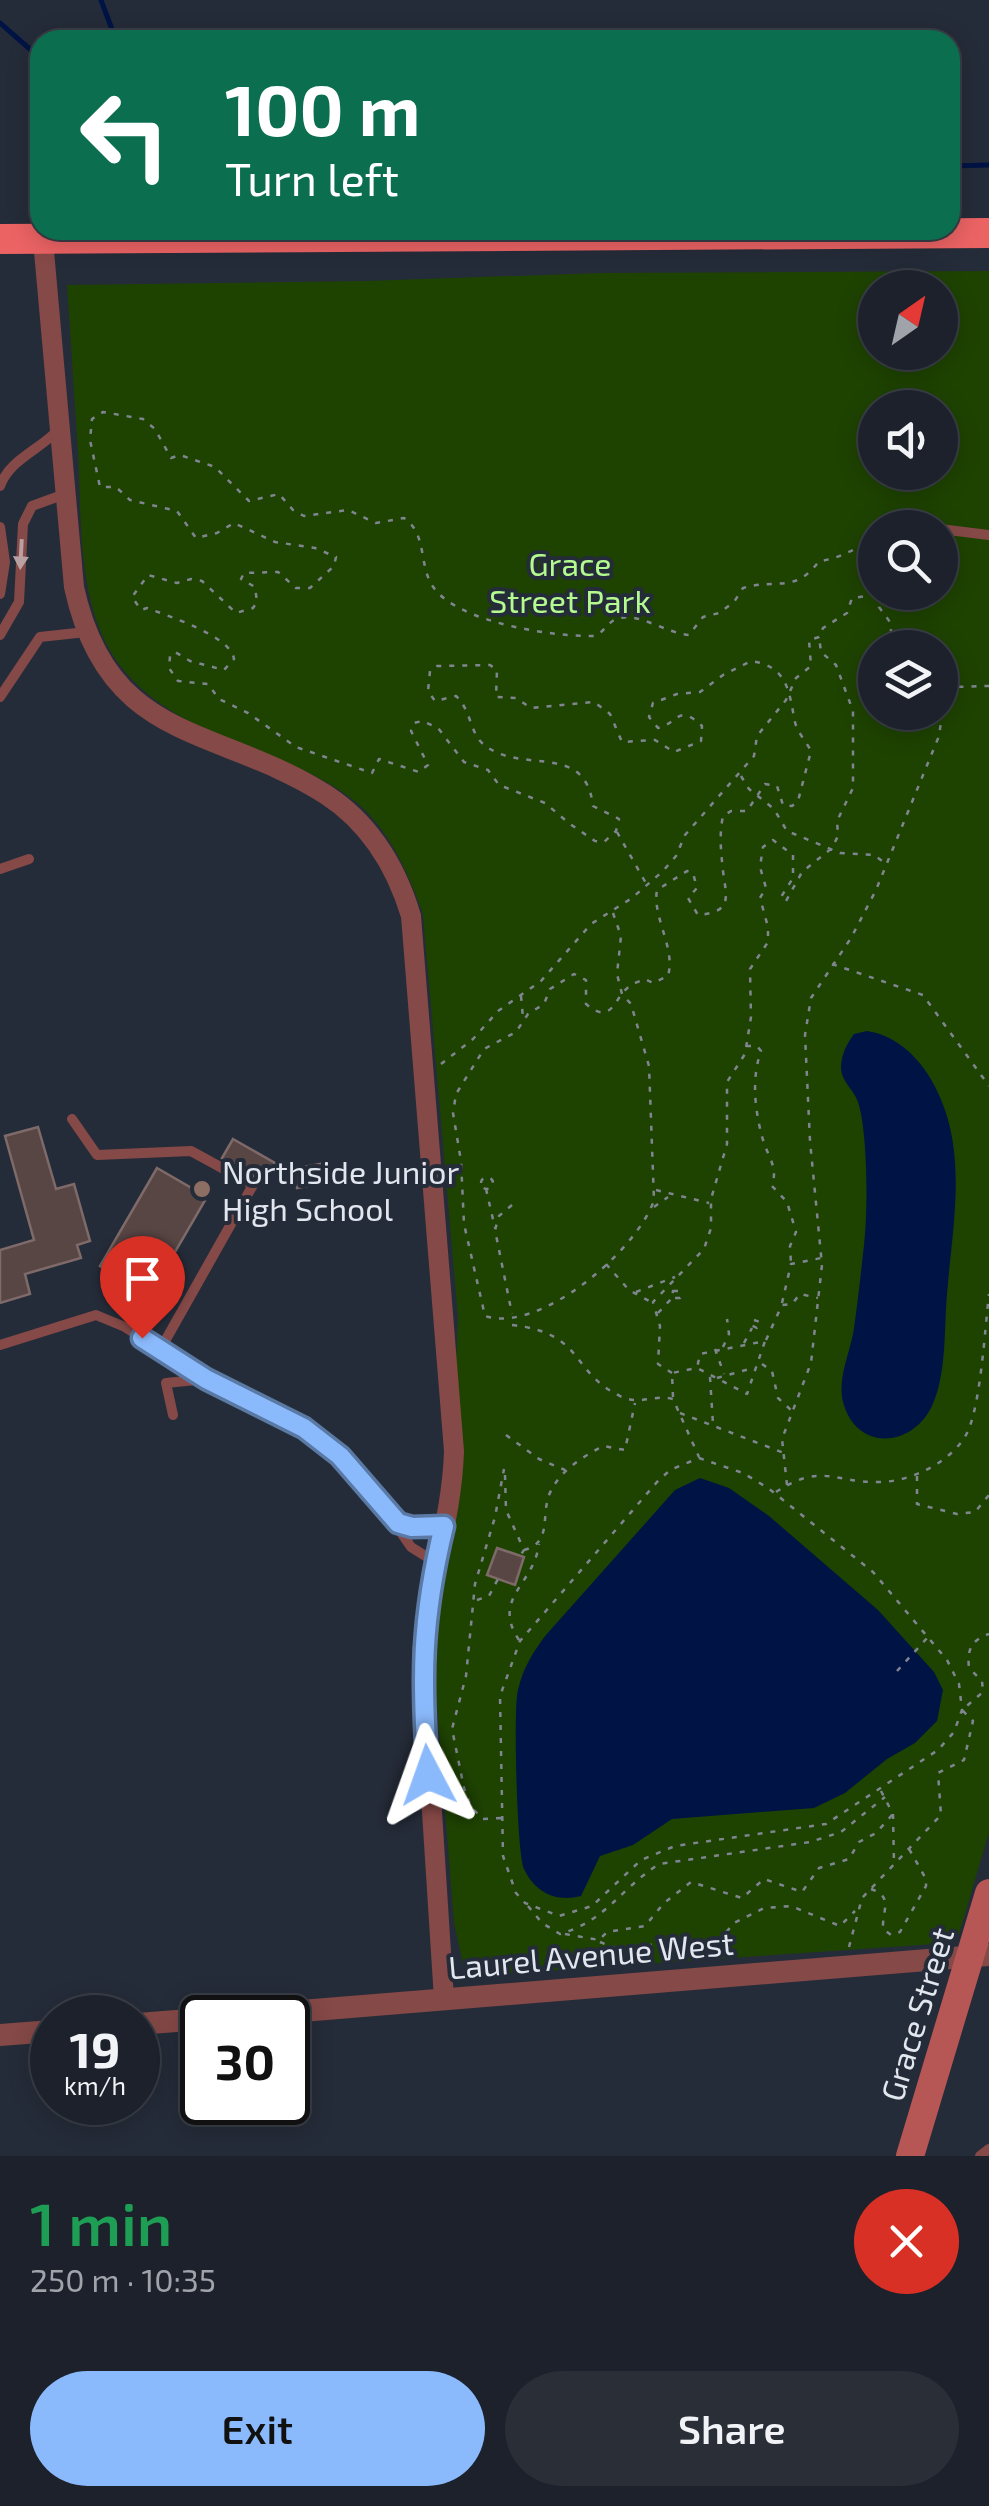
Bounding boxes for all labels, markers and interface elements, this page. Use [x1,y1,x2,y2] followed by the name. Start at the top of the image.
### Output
[225,66,420,150] text: 100 m
[60,70,190,200] icon: left
[225,151,399,205] text: Turn left
[858,270,958,370] north arrow
[858,270,958,730] map controls
[858,390,958,490] button: sound
[858,510,958,610] button: search
[13,539,29,571] one-way arrow
[489,544,651,619] park label: Grace Street Park
[858,630,958,730] button: layers
[222,1152,459,1227] place label: Northside Junior High School
[191,1178,213,1200] marker: Northside Junior High School
[100,1236,185,1339] pin
[115,1251,170,1306] icon: arrive
[376,1723,480,1827] position arrow
[447,1923,735,1985] street label: Laurel Avenue West
[872,1923,960,2105] street label: Grace Street
[180,1995,310,2125] speed limit sign: 30
[69,2018,121,2078] text: 19
[64,2070,126,2100] text: km/h
[30,2186,172,2258] text: 1 min
[854,2189,959,2294] button: close
[30,2260,216,2298] text: 250 m · 10:35
[30,2371,485,2486] button: Exit
[505,2371,959,2486] button: Share

